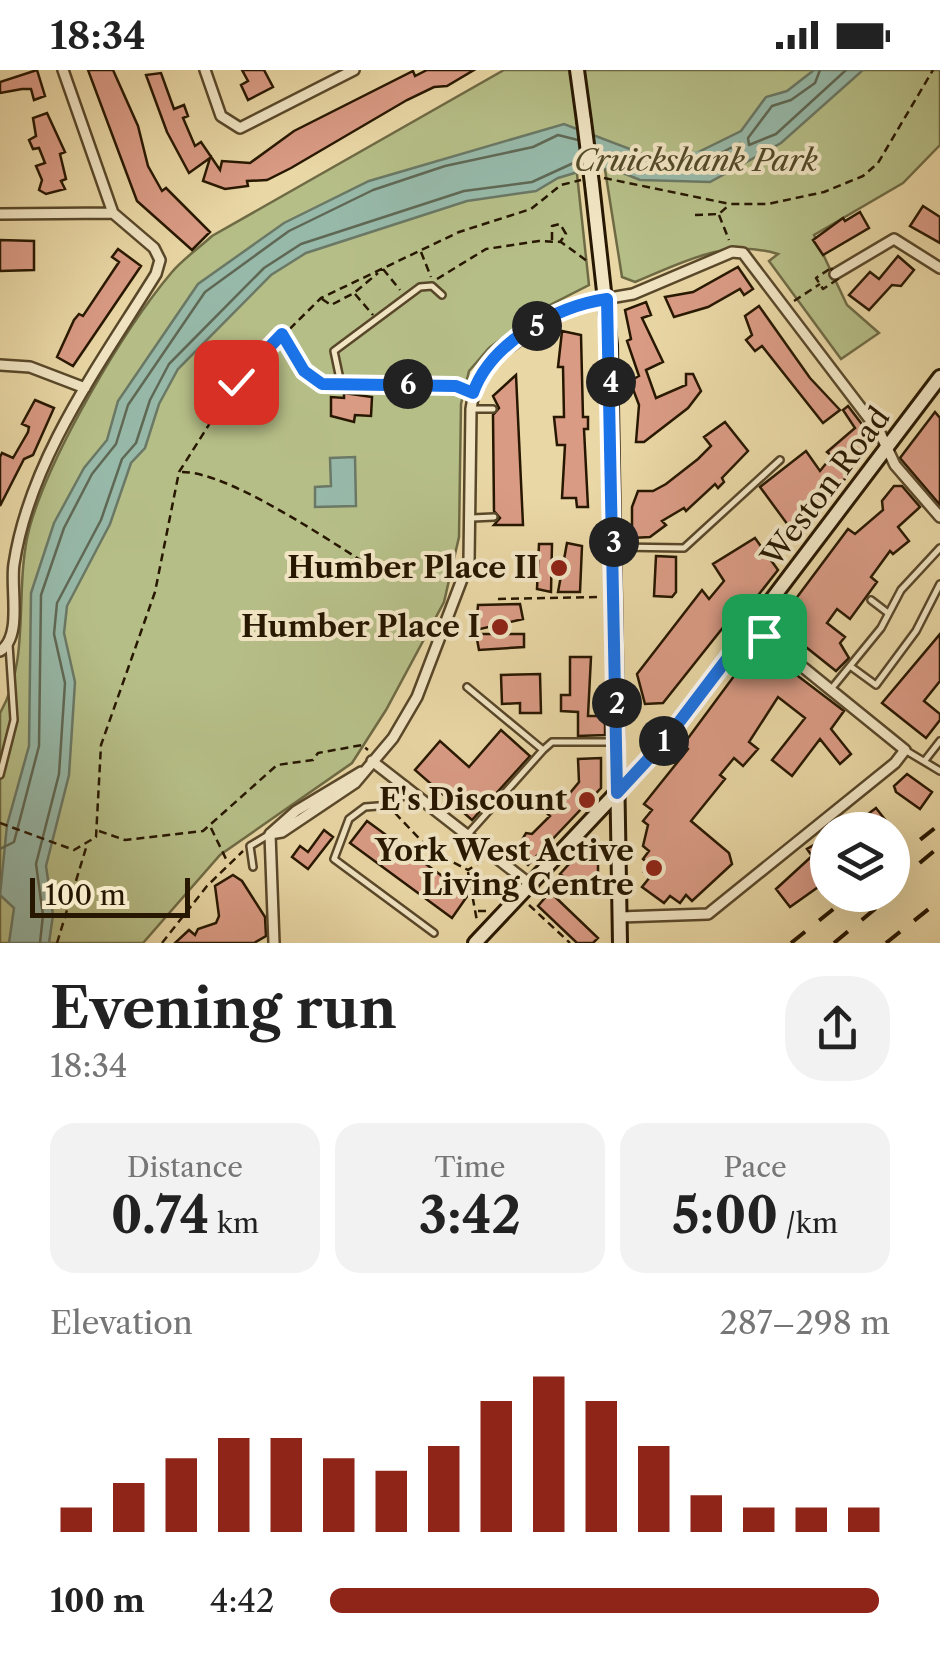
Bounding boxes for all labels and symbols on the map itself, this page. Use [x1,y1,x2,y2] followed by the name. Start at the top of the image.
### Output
[574,142,818,179] park label: Cruickshank Park
[512,301,562,351] pin: 5
[194,340,279,425] pin
[586,357,636,407] pin: 4
[383,359,433,409] pin: 6
[753,400,898,574] street label: Weston Road
[589,517,639,567] pin: 3
[287,549,539,586] place label: Humber Place II
[548,557,570,579] marker: Humber Place II
[722,594,807,679] pin
[241,608,480,645] place label: Humber Place I
[489,616,511,638] marker: Humber Place I
[592,678,642,728] pin: 2
[639,716,689,766] pin: 1
[379,781,567,818] place label: E's Discount
[576,789,598,811] marker: E's Discount
[374,832,634,903] place label: York West Active Living Centre
[643,857,665,879] marker: York West Active Living Centre
[30,873,190,918] scale bar

